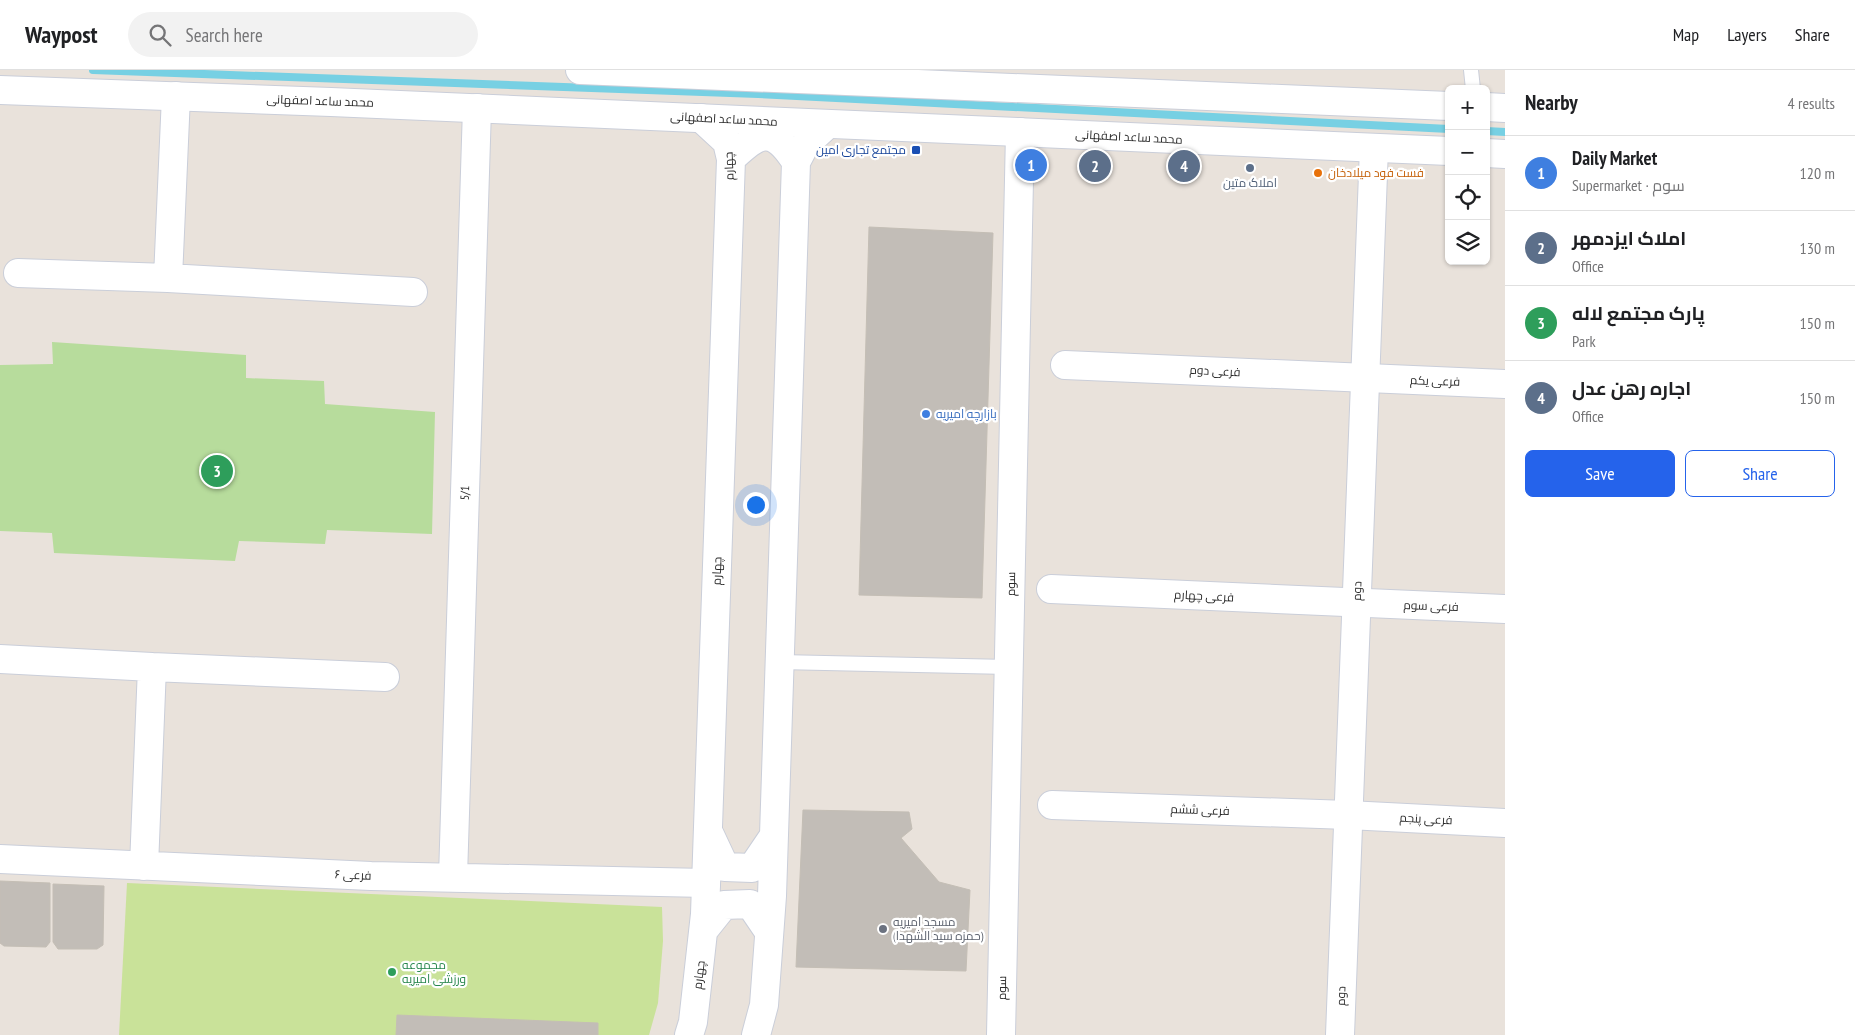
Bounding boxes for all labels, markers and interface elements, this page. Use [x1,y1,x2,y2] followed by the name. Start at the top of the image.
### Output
[128,12,478,57] search box
[25,19,98,50] text: Waypost
[146,21,174,49] icon: search
[186,23,263,47] text: Search here
[1673,23,1699,46] text: Map
[1727,23,1767,46] text: Layers
[1795,23,1830,46] text: Share
[1445,85,1490,265] map controls
[1445,85,1490,130] button: +
[1525,89,1578,116] text: Nearby
[266,91,374,110] street label: محمد ساعد اصفهانی
[1788,93,1835,113] text: 4 results
[670,108,778,129] street label: محمد ساعد اصفهانی
[1075,126,1183,147] street label: محمد ساعد اصفهانی
[1445,130,1490,175] button: −
[816,142,906,158] place label: مجتمع تجاری امین
[910,144,922,156] marker: مجتمع تجاری امین
[1015,146,1047,184] pin: 1
[1572,146,1657,170] text: Daily Market
[1079,147,1111,185] pin: 2
[1168,147,1200,185] pin: 4
[721,151,738,181] street label: چهارم
[1244,162,1256,174] marker: املاک متین
[1537,163,1545,183] text: 1
[1800,163,1835,183] text: 120 m
[1328,165,1424,180] place label: فست فود میلادخان
[1312,167,1324,179] marker: فست فود میلادخان
[1223,175,1277,190] place label: املاک متین
[1445,175,1490,220] button: locate
[1572,175,1685,195] text: Supermarket · سوم
[1445,220,1490,265] button: layers
[1572,226,1686,250] text: املاک ایزدمهر
[1537,238,1545,258] text: 2
[1800,238,1835,258] text: 130 m
[1572,256,1604,276] text: Office
[1572,301,1705,325] text: پارک مجتمع لاله
[1537,313,1545,333] text: 3
[1800,313,1835,333] text: 150 m
[1572,331,1596,351] text: Park
[1189,362,1241,380] street label: فرعی دوم
[1410,372,1460,390] street label: فرعی یکم
[1572,376,1691,400] text: اجاره رهن عدل
[1537,388,1545,408] text: 4
[1800,388,1835,408] text: 150 m
[936,406,997,423] place label: بازارچه امیریه
[1572,406,1604,426] text: Office
[920,408,932,420] marker: بازارچه امیریه
[1525,450,1675,497] button: Save
[1685,450,1835,497] button: Share
[201,452,233,490] pin: 3
[457,486,472,500] street label: 5/1
[743,492,769,518] your location
[709,556,726,586] street label: چهارم
[1003,572,1019,596] street label: سوم
[1349,581,1365,601] street label: دوم
[1174,586,1234,607] street label: فرعی چهارم
[1403,597,1459,615] street label: فرعی سوم
[1170,801,1230,819] street label: فرعی ششم
[1399,810,1453,829] street label: فرعی پنجم
[334,866,372,883] street label: فرعی ۶
[893,914,984,943] place label: مسجد امیریه (حمزه سید الشهدا)
[877,923,889,935] marker: مسجد امیریه (حمزه سید الشهدا)
[402,957,466,986] place label: مجموعه ورزشی امیریه
[689,960,710,990] street label: چهارم
[386,966,398,978] marker: مجموعه ورزشی امیریه
[994,976,1010,1000] street label: سوم
[1333,986,1349,1006] street label: دوم

